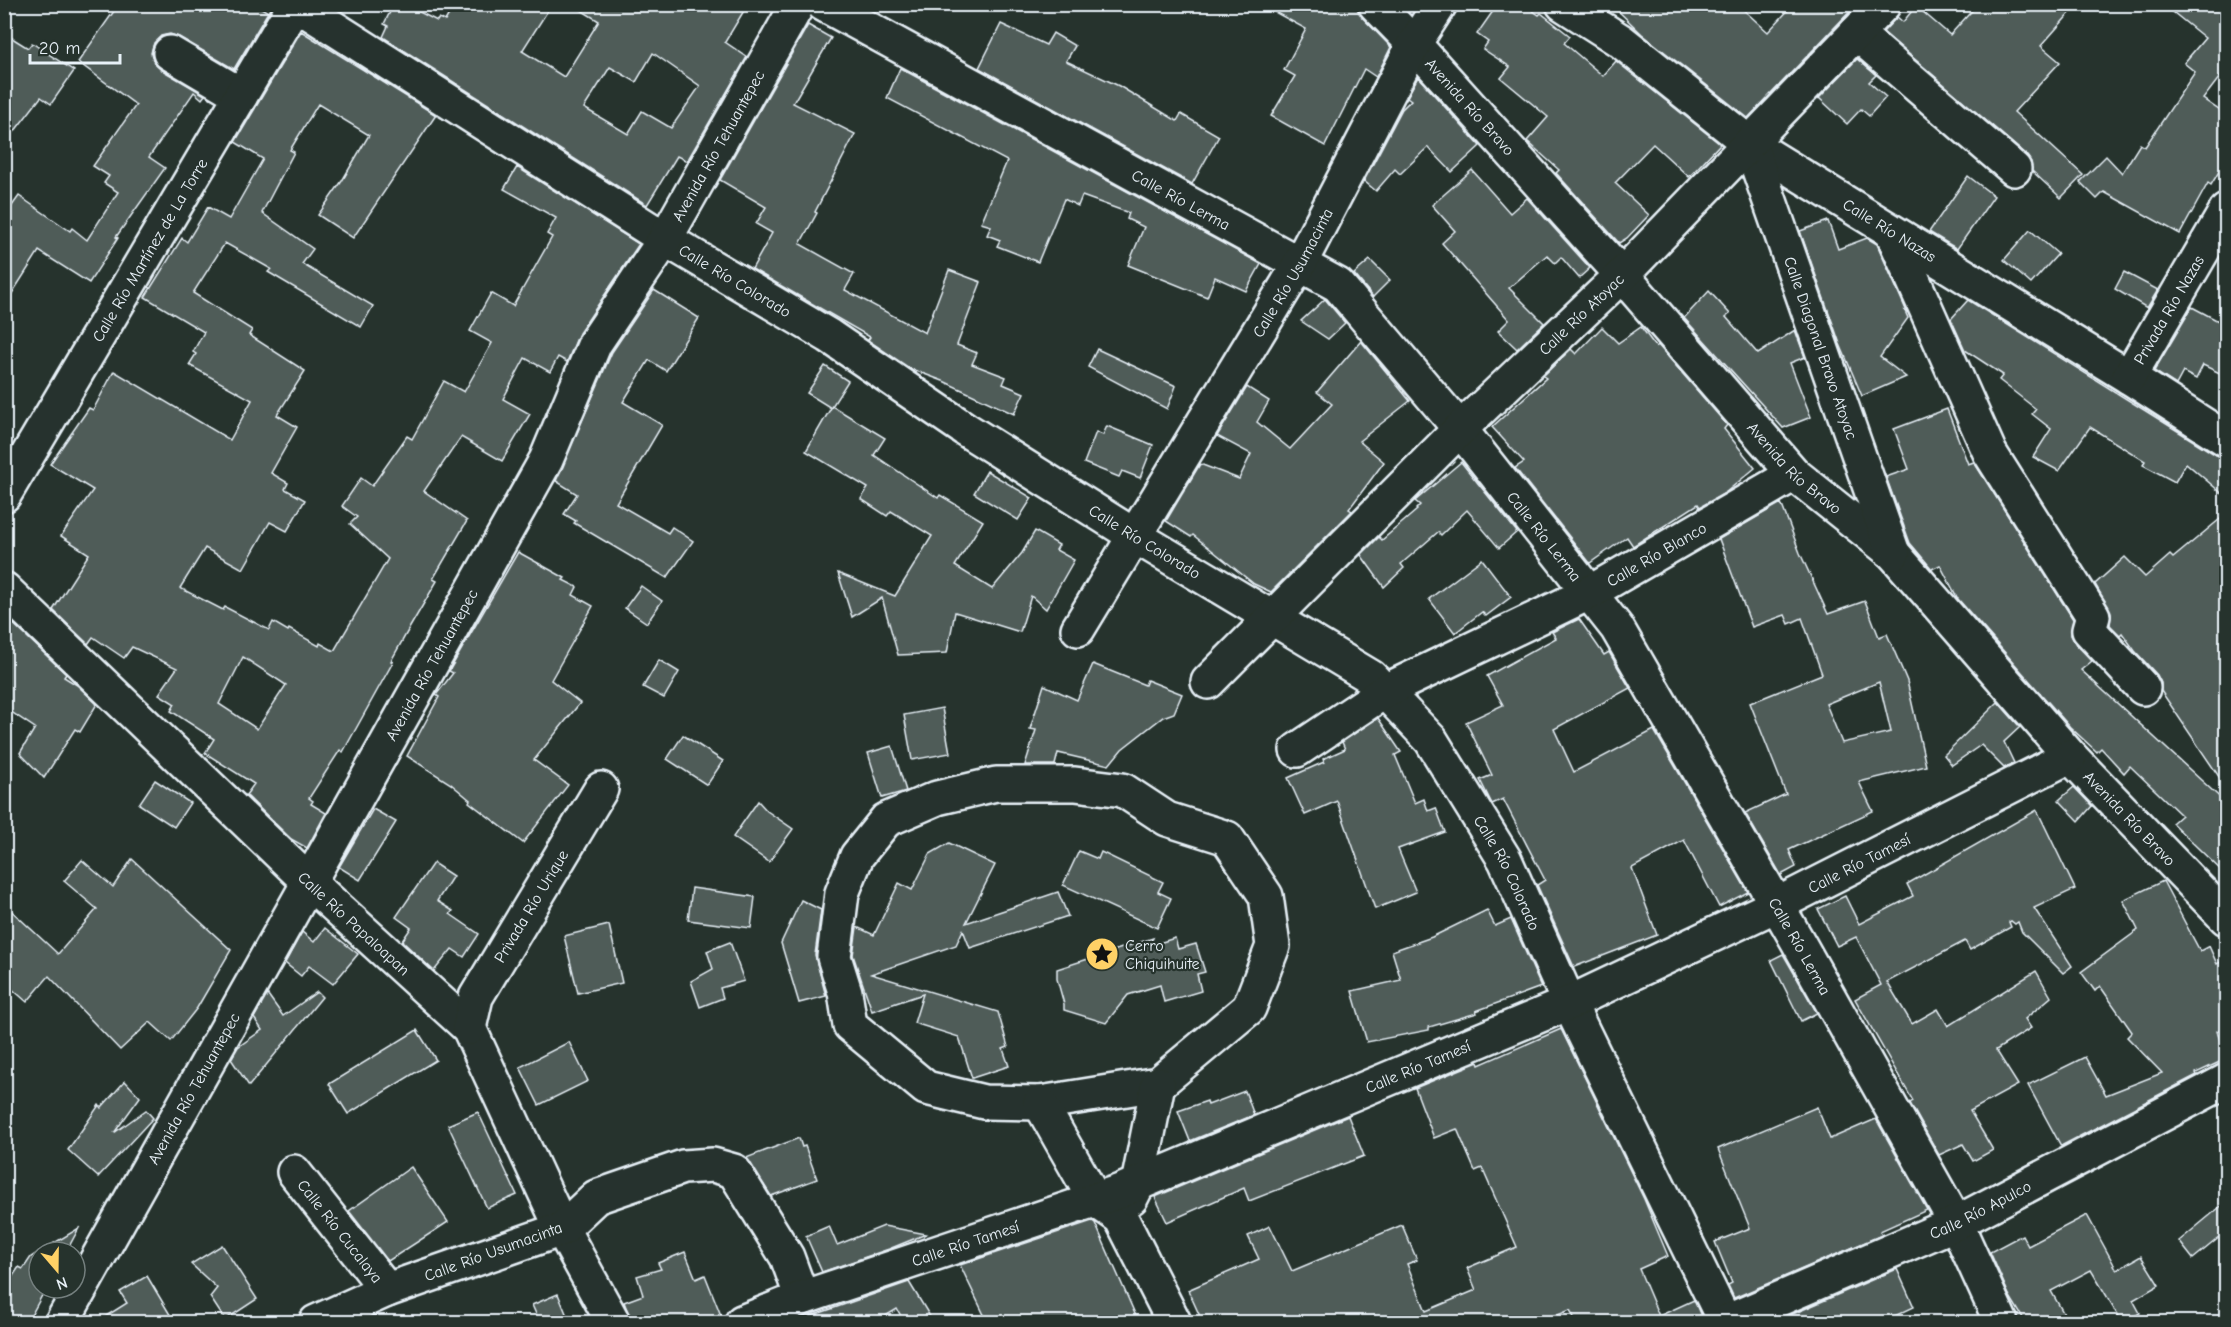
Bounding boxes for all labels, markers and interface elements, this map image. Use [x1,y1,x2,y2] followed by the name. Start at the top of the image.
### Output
[30,27,120,65] scale bar
[39,38,80,59] text: 20 m
[1421,55,1518,159] street label: Avenida Río Bravo
[669,67,769,225] street label: Avenida Río Tehuantepec
[89,155,211,345] street label: Calle Río Martínez de La Torre
[1128,166,1233,234] street label: Calle Río Lerma
[1839,195,1939,266] street label: Calle Río Nazas
[1249,205,1337,341] street label: Calle Río Usumacinta
[675,241,794,321] street label: Calle Río Colorado
[2130,252,2208,368] street label: Privada Río Nazas
[1780,254,1861,442] street label: Calle Diagonal Bravo Atoyac
[1536,270,1628,359] street label: Calle Río Atoyac
[1743,419,1845,518] street label: Avenida Río Bravo
[1503,488,1585,585] street label: Calle Río Lerma
[1085,501,1203,583] street label: Calle Río Colorado
[1604,519,1710,591] street label: Calle Río Blanco
[382,586,482,744] street label: Avenida Río Tehuantepec
[2079,768,2179,870] street label: Avenida Río Bravo
[1470,812,1543,933] street label: Calle Río Colorado
[1805,830,1914,897] street label: Calle Río Tamesí
[491,847,572,966] street label: Privada Río Urique
[294,868,413,979] street label: Calle Río Papaloapan
[1765,895,1834,999] street label: Calle Río Lerma
[1084,936,1120,972] place icon: Cerro Chiquihuite
[1125,937,1200,973] place label: Cerro Chiquihuite
[144,1010,244,1168] street label: Avenida Río Tehuantepec
[1363,1037,1474,1097] street label: Calle Río Tamesí
[293,1176,386,1287] street label: Calle Río Cucalaya
[1927,1177,2034,1243] street label: Calle Río Apulco
[910,1218,1022,1271] street label: Calle Río Tamesí
[422,1219,565,1285] street label: Calle Río Usumacinta
[27,1240,87,1300] north arrow
[54,1273,70,1293] text: N

